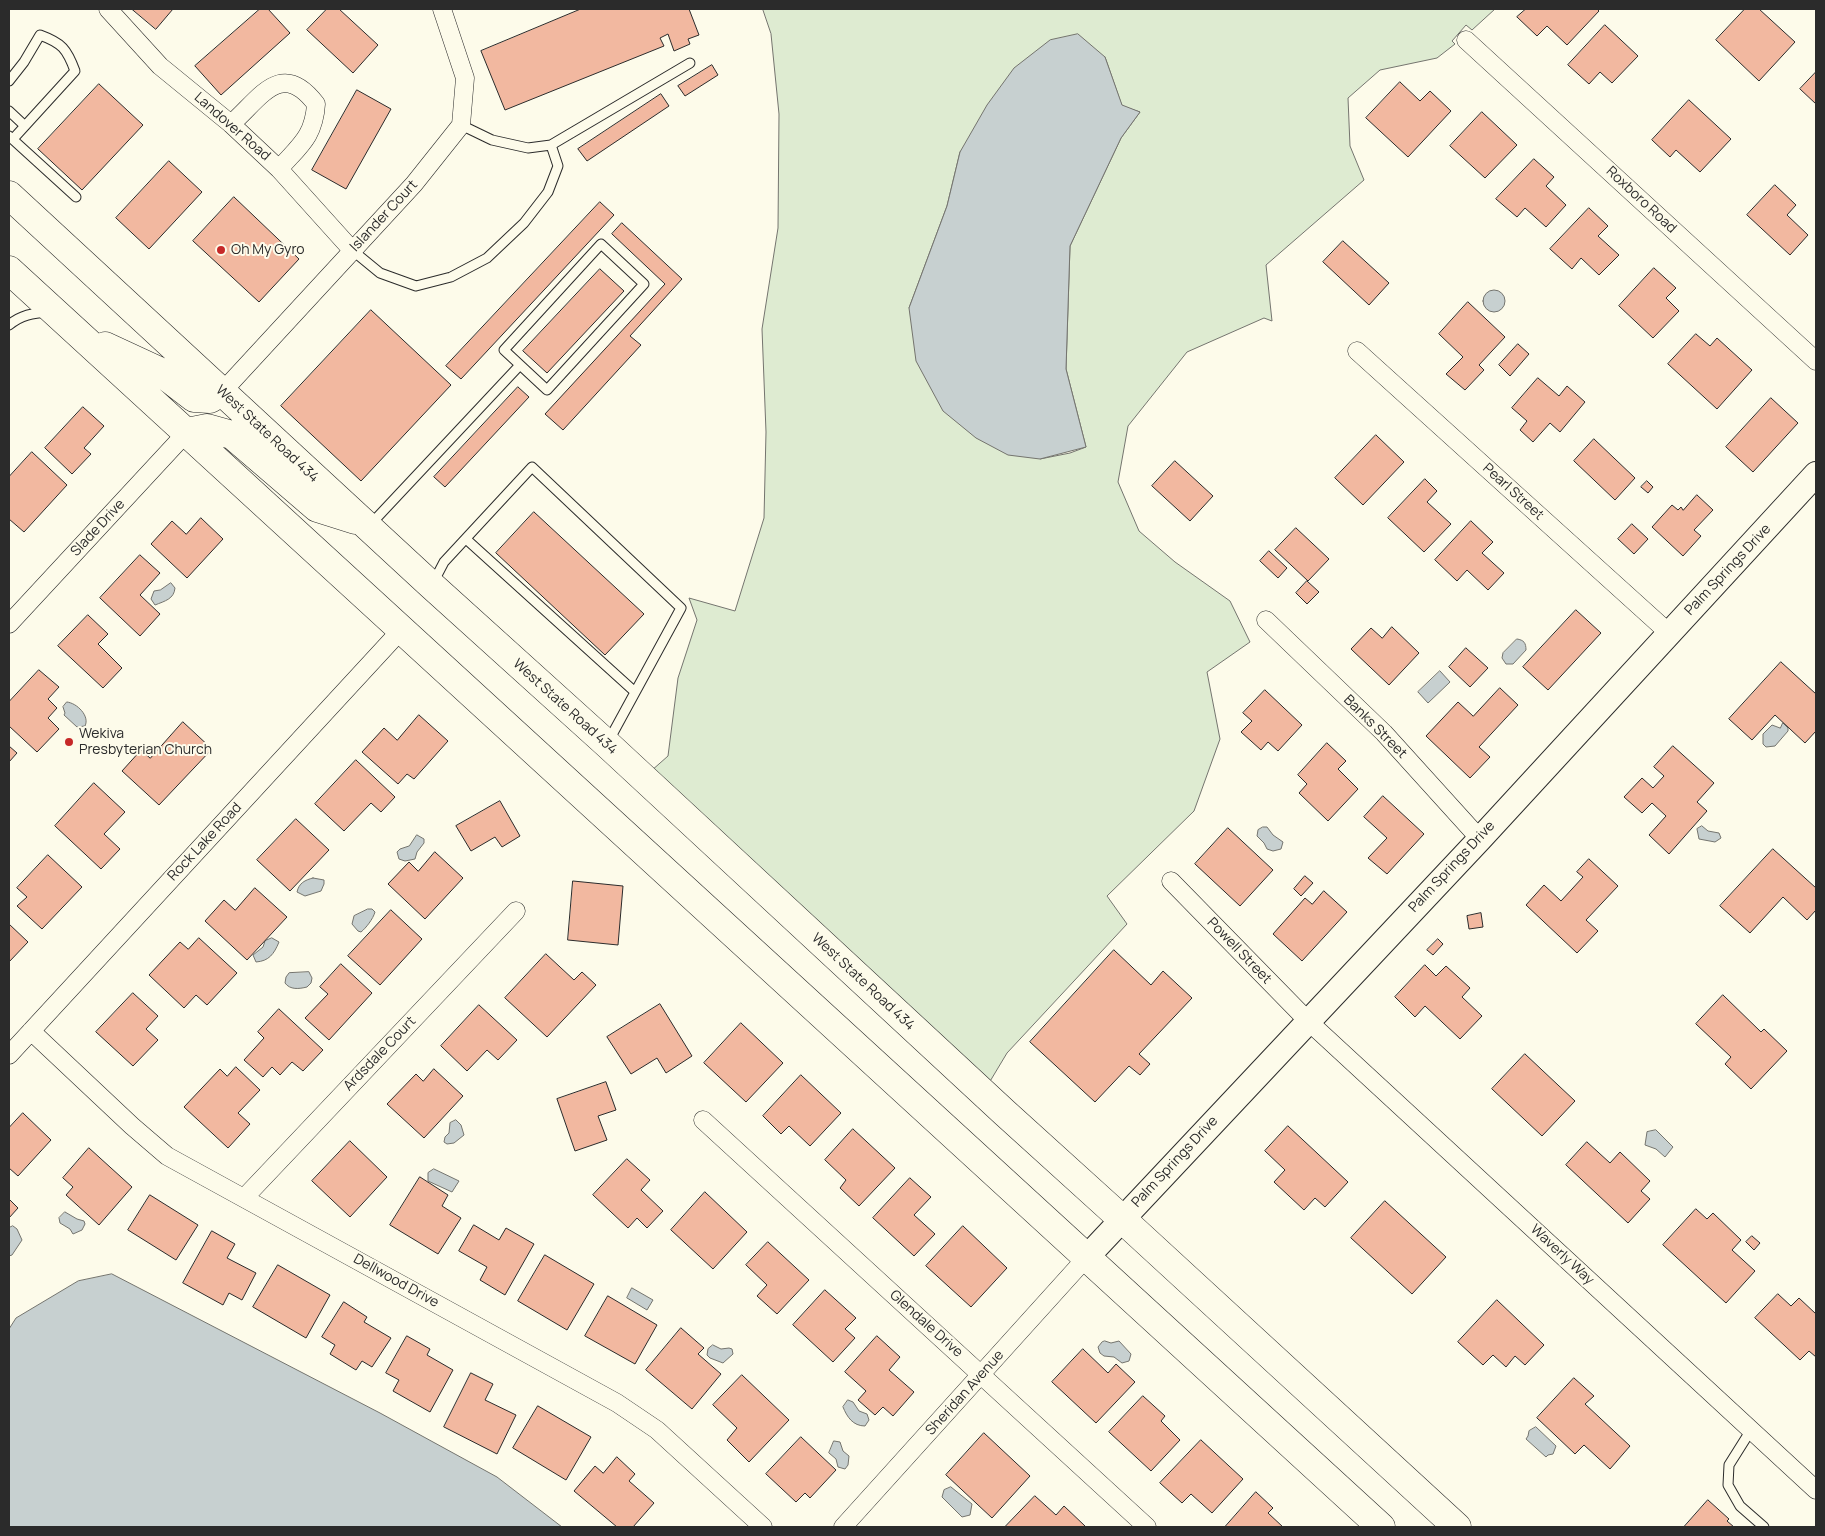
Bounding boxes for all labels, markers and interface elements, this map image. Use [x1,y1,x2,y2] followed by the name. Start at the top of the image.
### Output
[190,89,274,165] street label: Landover Road
[1602,163,1680,237] street label: Roxboro Road
[347,177,421,255] street label: Islander Court
[231,242,305,258] place label: Oh My Gyro
[215,244,227,256] marker: Oh My Gyro
[212,382,322,486] street label: West State Road 434
[1479,460,1547,524] street label: Pearl Street
[67,496,129,560] street label: Slade Drive
[1681,521,1775,619] street label: Palm Springs Drive
[509,656,621,758] street label: West State Road 434
[1340,692,1410,762] street label: Banks Street
[79,726,212,759] place label: Wekiva Presbyterian Church
[63,736,75,748] marker: Wekiva Presbyterian Church
[165,800,245,884] street label: Rock Lake Road
[1405,818,1499,916] street label: Palm Springs Drive
[1203,914,1275,988] street label: Powell Street
[808,930,918,1034] street label: West State Road 434
[340,1013,420,1095] street label: Ardsdale Court
[1128,1113,1222,1211] street label: Palm Springs Drive
[1527,1221,1597,1289] street label: Waverly Way
[350,1251,442,1311] street label: Dellwood Drive
[886,1287,966,1361] street label: Glendale Drive
[922,1347,1008,1439] street label: Sheridan Avenue

